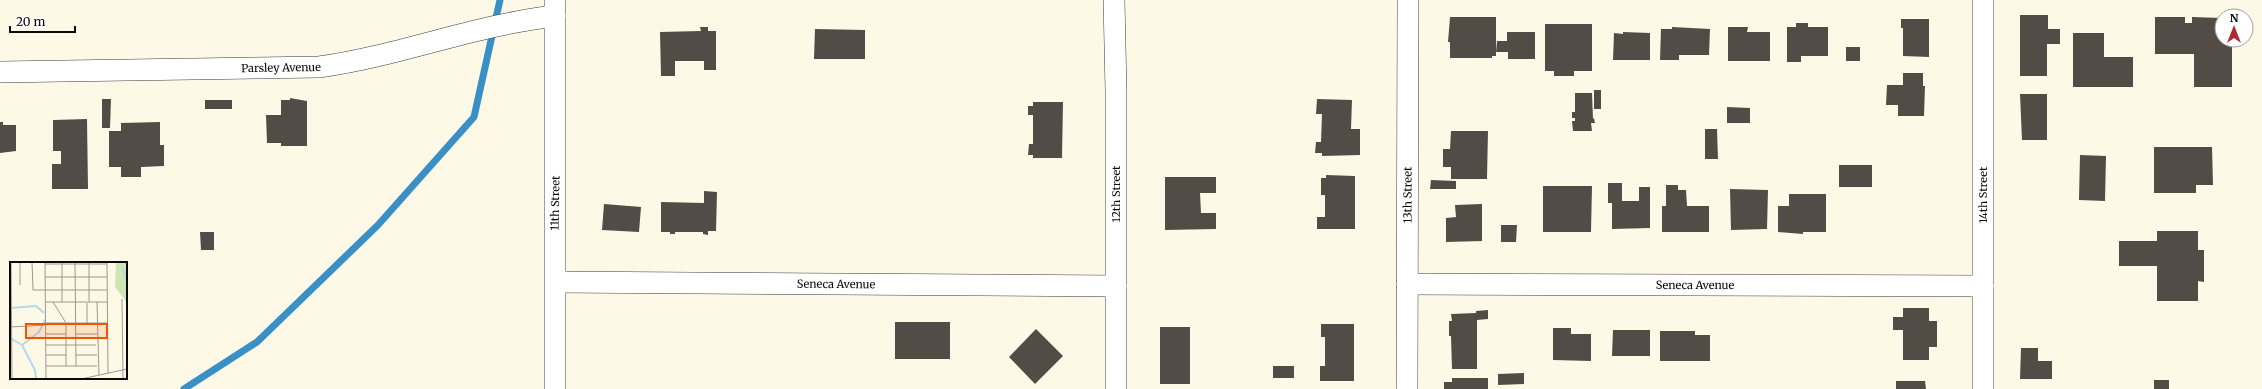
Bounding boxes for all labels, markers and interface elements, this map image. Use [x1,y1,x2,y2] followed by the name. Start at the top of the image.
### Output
[10,8,75,34] scale bar
[2214,8,2254,48] north arrow
[2230,11,2239,25] text: N
[16,14,45,29] text: 20 m
[241,60,321,75] street label: Parsley Avenue
[1109,165,1123,222] street label: 12th Street
[1400,166,1415,223] street label: 13th Street
[1976,166,1990,223] street label: 14th Street
[548,175,562,231] street label: 11th Street
[10,262,127,379] inset map
[797,277,875,291] street label: Seneca Avenue
[1656,278,1734,292] street label: Seneca Avenue

